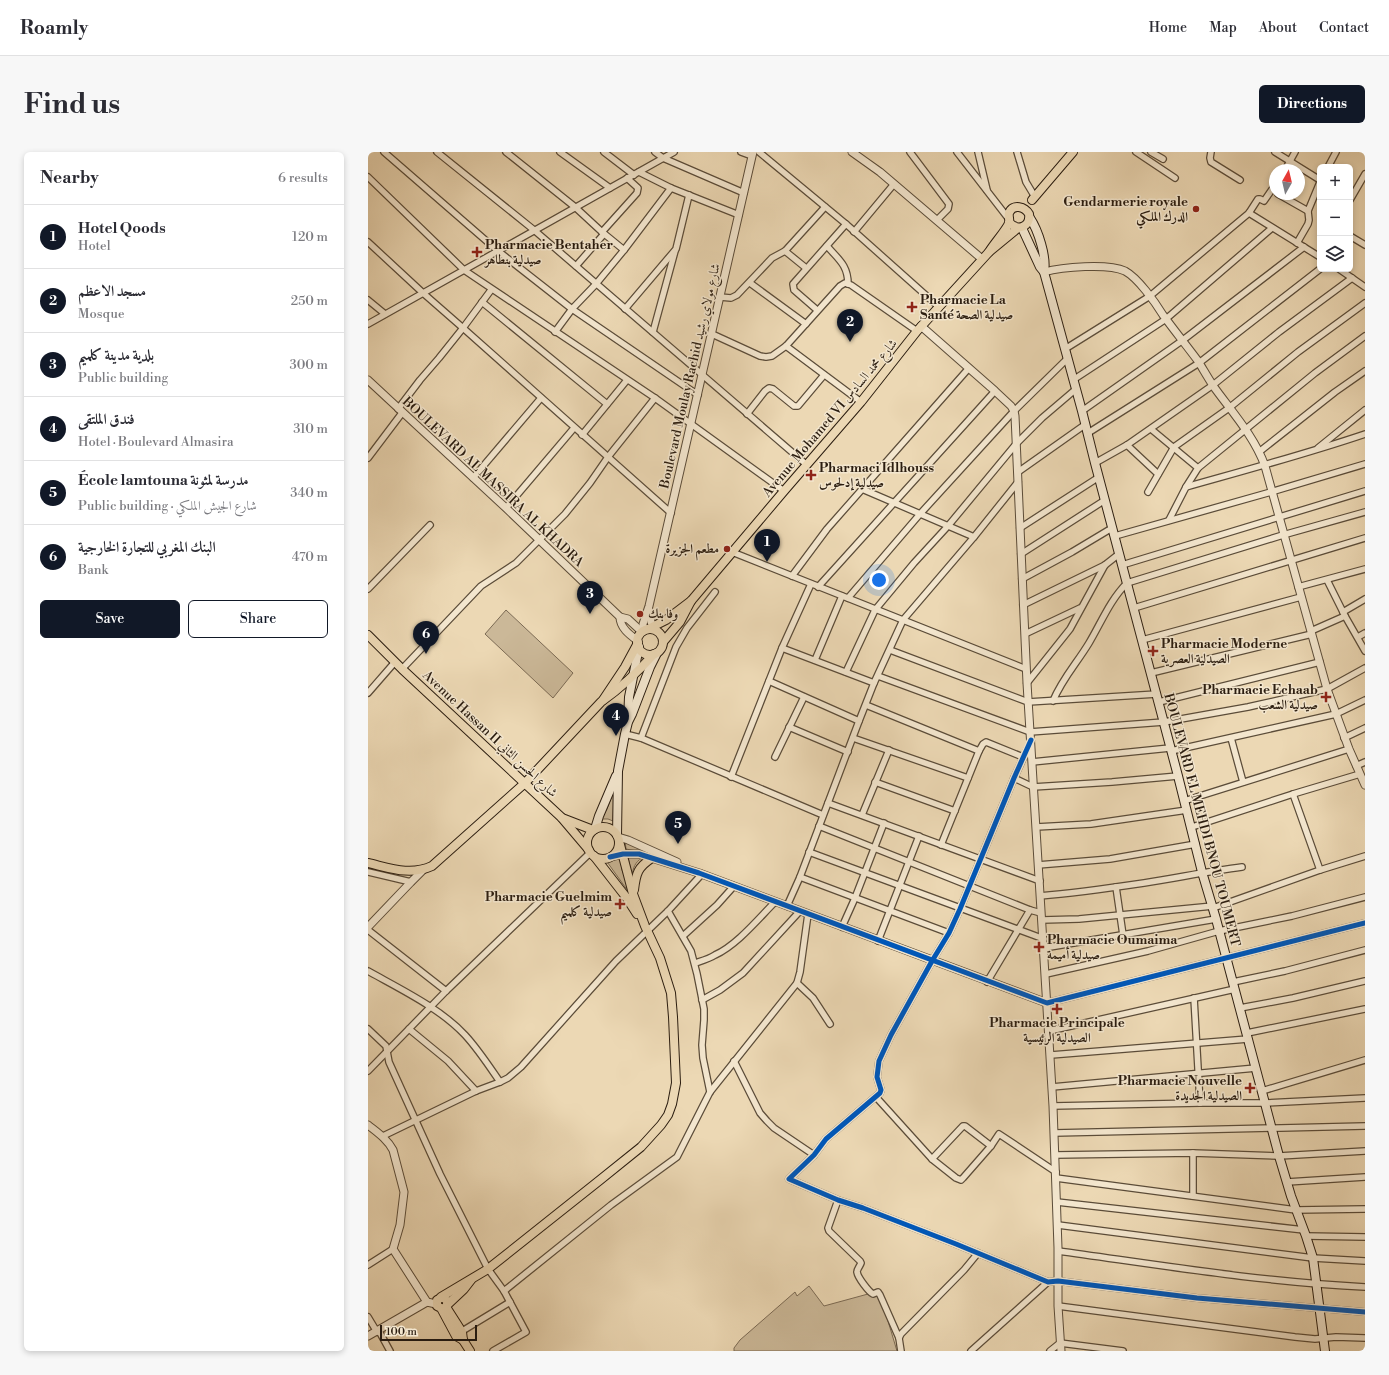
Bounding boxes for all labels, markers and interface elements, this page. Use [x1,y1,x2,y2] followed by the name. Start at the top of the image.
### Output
[20,16,88,40] text: Roamly
[1149,19,1187,37] text: Home
[1209,19,1237,37] text: Map
[1259,19,1297,37] text: About
[1319,19,1369,37] text: Contact
[1259,85,1365,123] button: Directions
[24,87,120,122] text: Find us
[1269,164,1305,200] north arrow
[1317,164,1353,272] map controls
[1317,164,1353,200] button: +
[40,167,99,189] text: Nearby
[278,170,328,186] text: 6 results
[1063,194,1188,229] place label: Gendarmerie royale الدرك الملكي
[1317,200,1353,236] button: −
[1191,204,1201,214] marker: Gendarmerie royale الدرك الملكي
[78,219,166,238] text: Hotel Qoods
[50,229,56,245] text: 1
[292,229,328,245] text: 120 m
[1317,236,1353,272] button: layers
[483,237,614,268] place label: Pharmacie Bentaher صيدلية بنطاهر
[78,238,111,254] text: Hotel
[472,247,482,257] marker: Pharmacie Bentaher صيدلية بنطاهر
[656,262,727,492] street label: Boulevard Moulay Rachid شارع مولاي رشيد
[78,282,146,301] text: مسجد الاعظم
[920,292,1013,323] place label: Pharmacie La Santé صيدلية الصحة
[49,293,57,309] text: 2
[291,293,328,309] text: 250 m
[907,302,917,312] marker: Pharmacie La Santé صيدلية الصحة
[78,306,125,322] text: Mosque
[837,309,863,342] pin: 2
[759,336,903,503] street label: Avenue Mohamed VI شارع محمد السادس
[78,346,154,365] text: بلدية مدينة كلميم
[49,357,57,373] text: 3
[290,357,328,373] text: 300 m
[78,370,168,386] text: Public building
[398,393,588,571] street label: BOULEVARD AL MASSIRA AL KHADRA
[78,410,135,429] text: فندق الملتقى
[49,421,57,437] text: 4
[293,421,328,437] text: 310 m
[78,434,234,450] text: Hotel · Boulevard Almasira
[819,460,935,491] place label: Pharmaci Idlhouss صيدلية إدلحوس
[806,470,816,480] marker: Pharmaci Idlhouss صيدلية إدلحوس
[78,471,249,490] text: École lamtouna مدرسة لمثونة
[49,485,57,501] text: 5
[290,485,328,501] text: 340 m
[78,498,257,514] text: Public building · شارع الجيش الملكي
[754,529,780,562] pin: 1
[78,538,216,557] text: البنك المغربي للتجارة الخارجية
[666,541,719,561] place label: مطعم الجزيرة
[722,544,732,554] marker: مطعم الجزيرة
[49,549,57,565] text: 6
[292,549,328,565] text: 470 m
[78,562,108,578] text: Bank
[869,570,889,590] your location
[577,581,603,614] pin: 3
[40,600,180,638] button: Save
[188,600,328,638] button: Share
[648,606,678,622] place label: وفا بنك
[635,609,645,619] marker: وفا بنك
[413,621,439,654] pin: 6
[1161,636,1287,668] place label: Pharmacie Moderne الصيدلية العصرية
[1148,646,1158,656] marker: Pharmacie Moderne الصيدلية العصرية
[416,667,561,803] street label: Avenue Hassan II شارع الحسن الثاني
[1202,682,1318,713] place label: Pharmacie Echaab صيدلية الشعب
[1160,691,1244,948] street label: BOULEVARD EL MEHDI BNOU TOUMERT
[1321,692,1331,702] marker: Pharmacie Echaab صيدلية الشعب
[603,703,629,736] pin: 4
[665,811,691,844] pin: 5
[485,889,612,925] place label: Pharmacie Guelmim صيدلية كلميم
[615,899,625,909] marker: Pharmacie Guelmim صيدلية كلميم
[1047,932,1178,963] place label: Pharmacie Oumaima صيدلية أميمة
[1034,942,1044,952] marker: Pharmacie Oumaima صيدلية أميمة
[1052,1004,1062,1014] marker: Pharmacie Principale الصيدلية الرئيسية
[989,1015,1125,1046] place label: Pharmacie Principale الصيدلية الرئيسية
[1118,1073,1242,1104] place label: Pharmacie Nouvelle الصيدلية الجديدة
[1245,1083,1255,1093] marker: Pharmacie Nouvelle الصيدلية الجديدة
[380,1323,477,1342] scale bar
[386,1325,417,1339] text: 100 m

